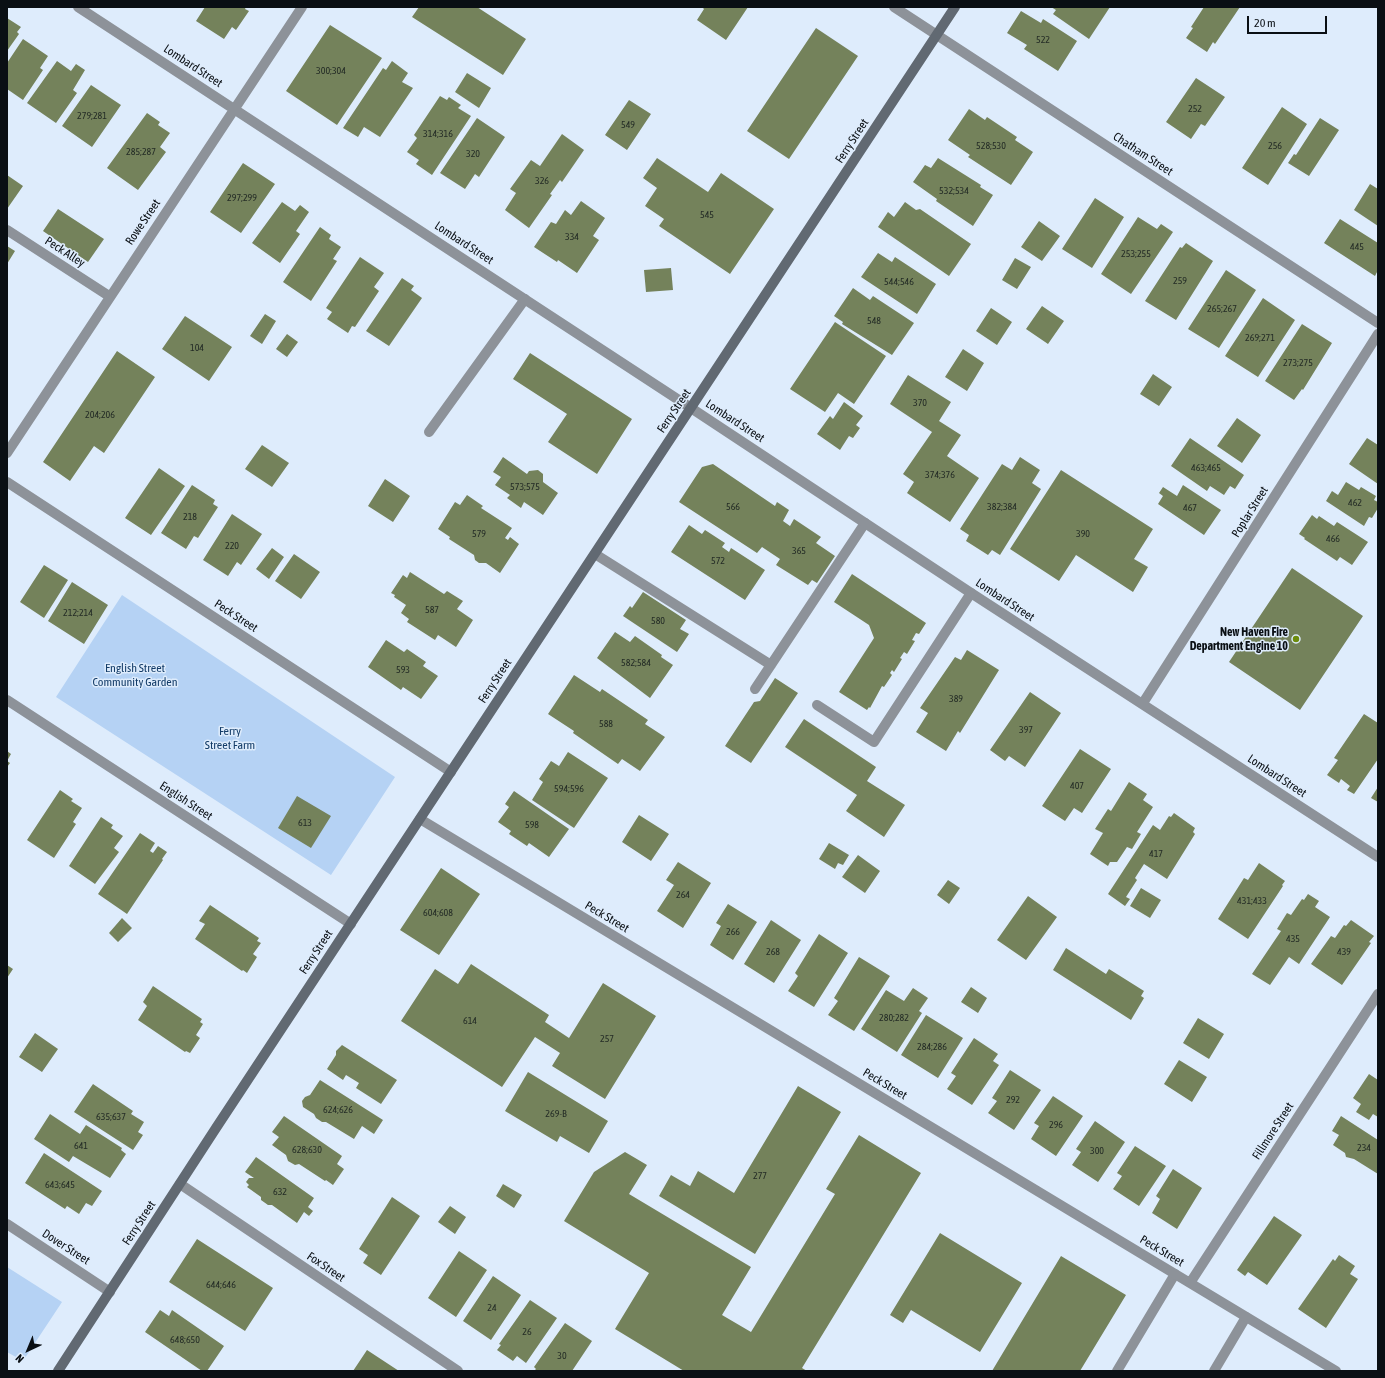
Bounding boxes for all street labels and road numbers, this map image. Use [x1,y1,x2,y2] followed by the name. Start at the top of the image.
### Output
[161,42,225,90] street label: Lombard Street
[832,116,872,166] street label: Ferry Street
[1110,129,1176,179] street label: Chatham Street
[122,196,164,248] street label: Rowe Street
[432,219,496,267] street label: Lombard Street
[42,234,88,270] street label: Peck Alley
[654,386,694,436] street label: Ferry Street
[703,397,767,445] street label: Lombard Street
[1229,484,1271,540] street label: Poplar Street
[973,576,1037,624] street label: Lombard Street
[212,597,260,635] street label: Peck Street
[475,656,515,706] street label: Ferry Street
[1245,752,1309,800] street label: Lombard Street
[157,779,215,823] street label: English Street
[582,898,632,936] street label: Peck Street
[296,927,336,977] street label: Ferry Street
[860,1065,910,1103] street label: Peck Street
[1249,1100,1297,1162] street label: Fillmore Street
[119,1198,159,1248] street label: Ferry Street
[39,1226,93,1268] street label: Dover Street
[1137,1232,1187,1270] street label: Peck Street
[304,1249,348,1285] street label: Fox Street

